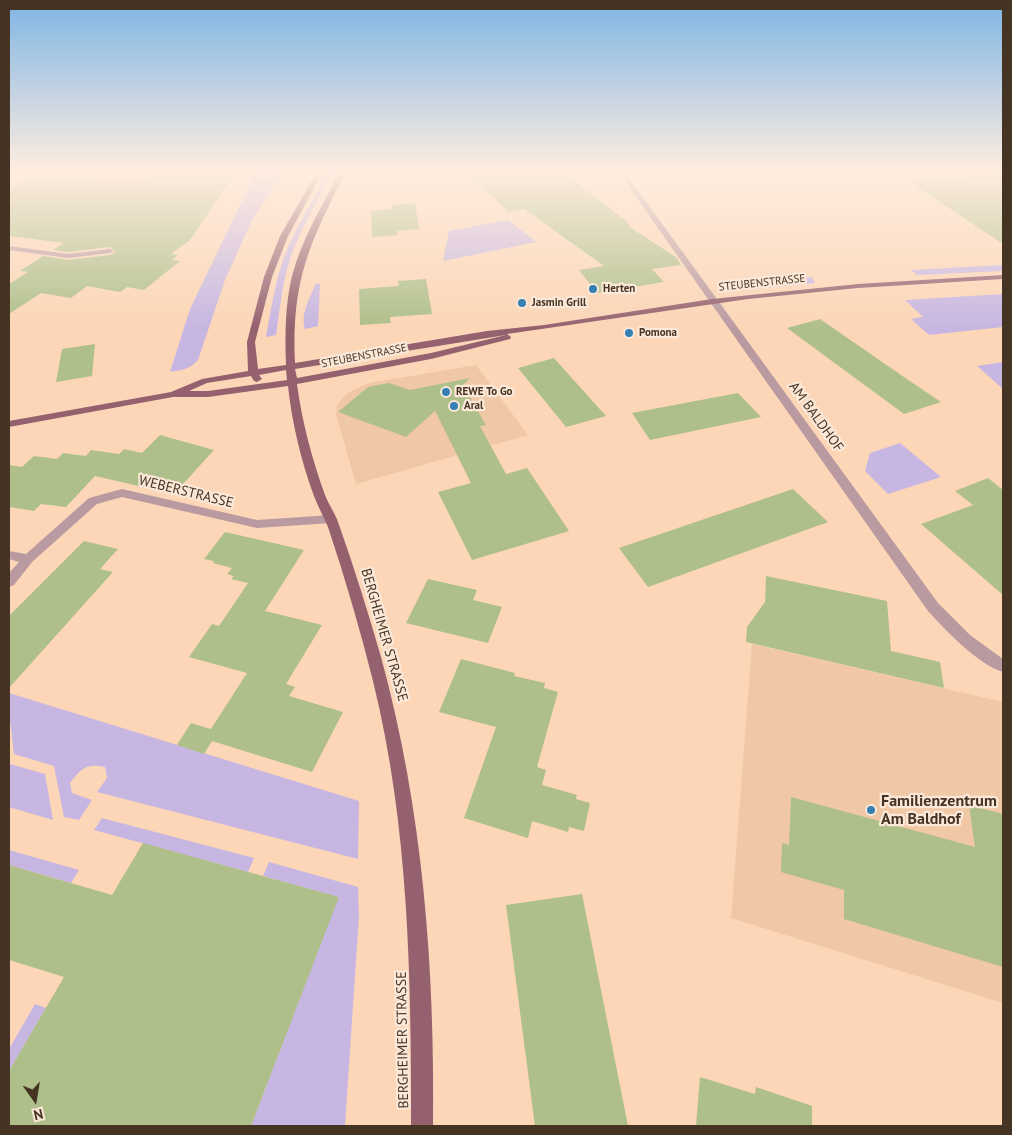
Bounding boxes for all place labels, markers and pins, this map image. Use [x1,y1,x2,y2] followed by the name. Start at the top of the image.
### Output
[603,282,635,296] place label: Herten
[587,283,599,295] marker: Herten
[532,296,586,310] place label: Jasmin Grill
[516,297,528,309] marker: Jasmin Grill
[639,326,677,340] place label: Pomona
[623,327,635,339] marker: Pomona
[456,385,513,399] place label: REWE To Go
[440,386,452,398] marker: REWE To Go
[464,399,483,413] place label: Aral
[448,400,460,412] marker: Aral
[881,791,997,829] place label: Familienzentrum Am Baldhof
[865,804,877,816] marker: Familienzentrum Am Baldhof

